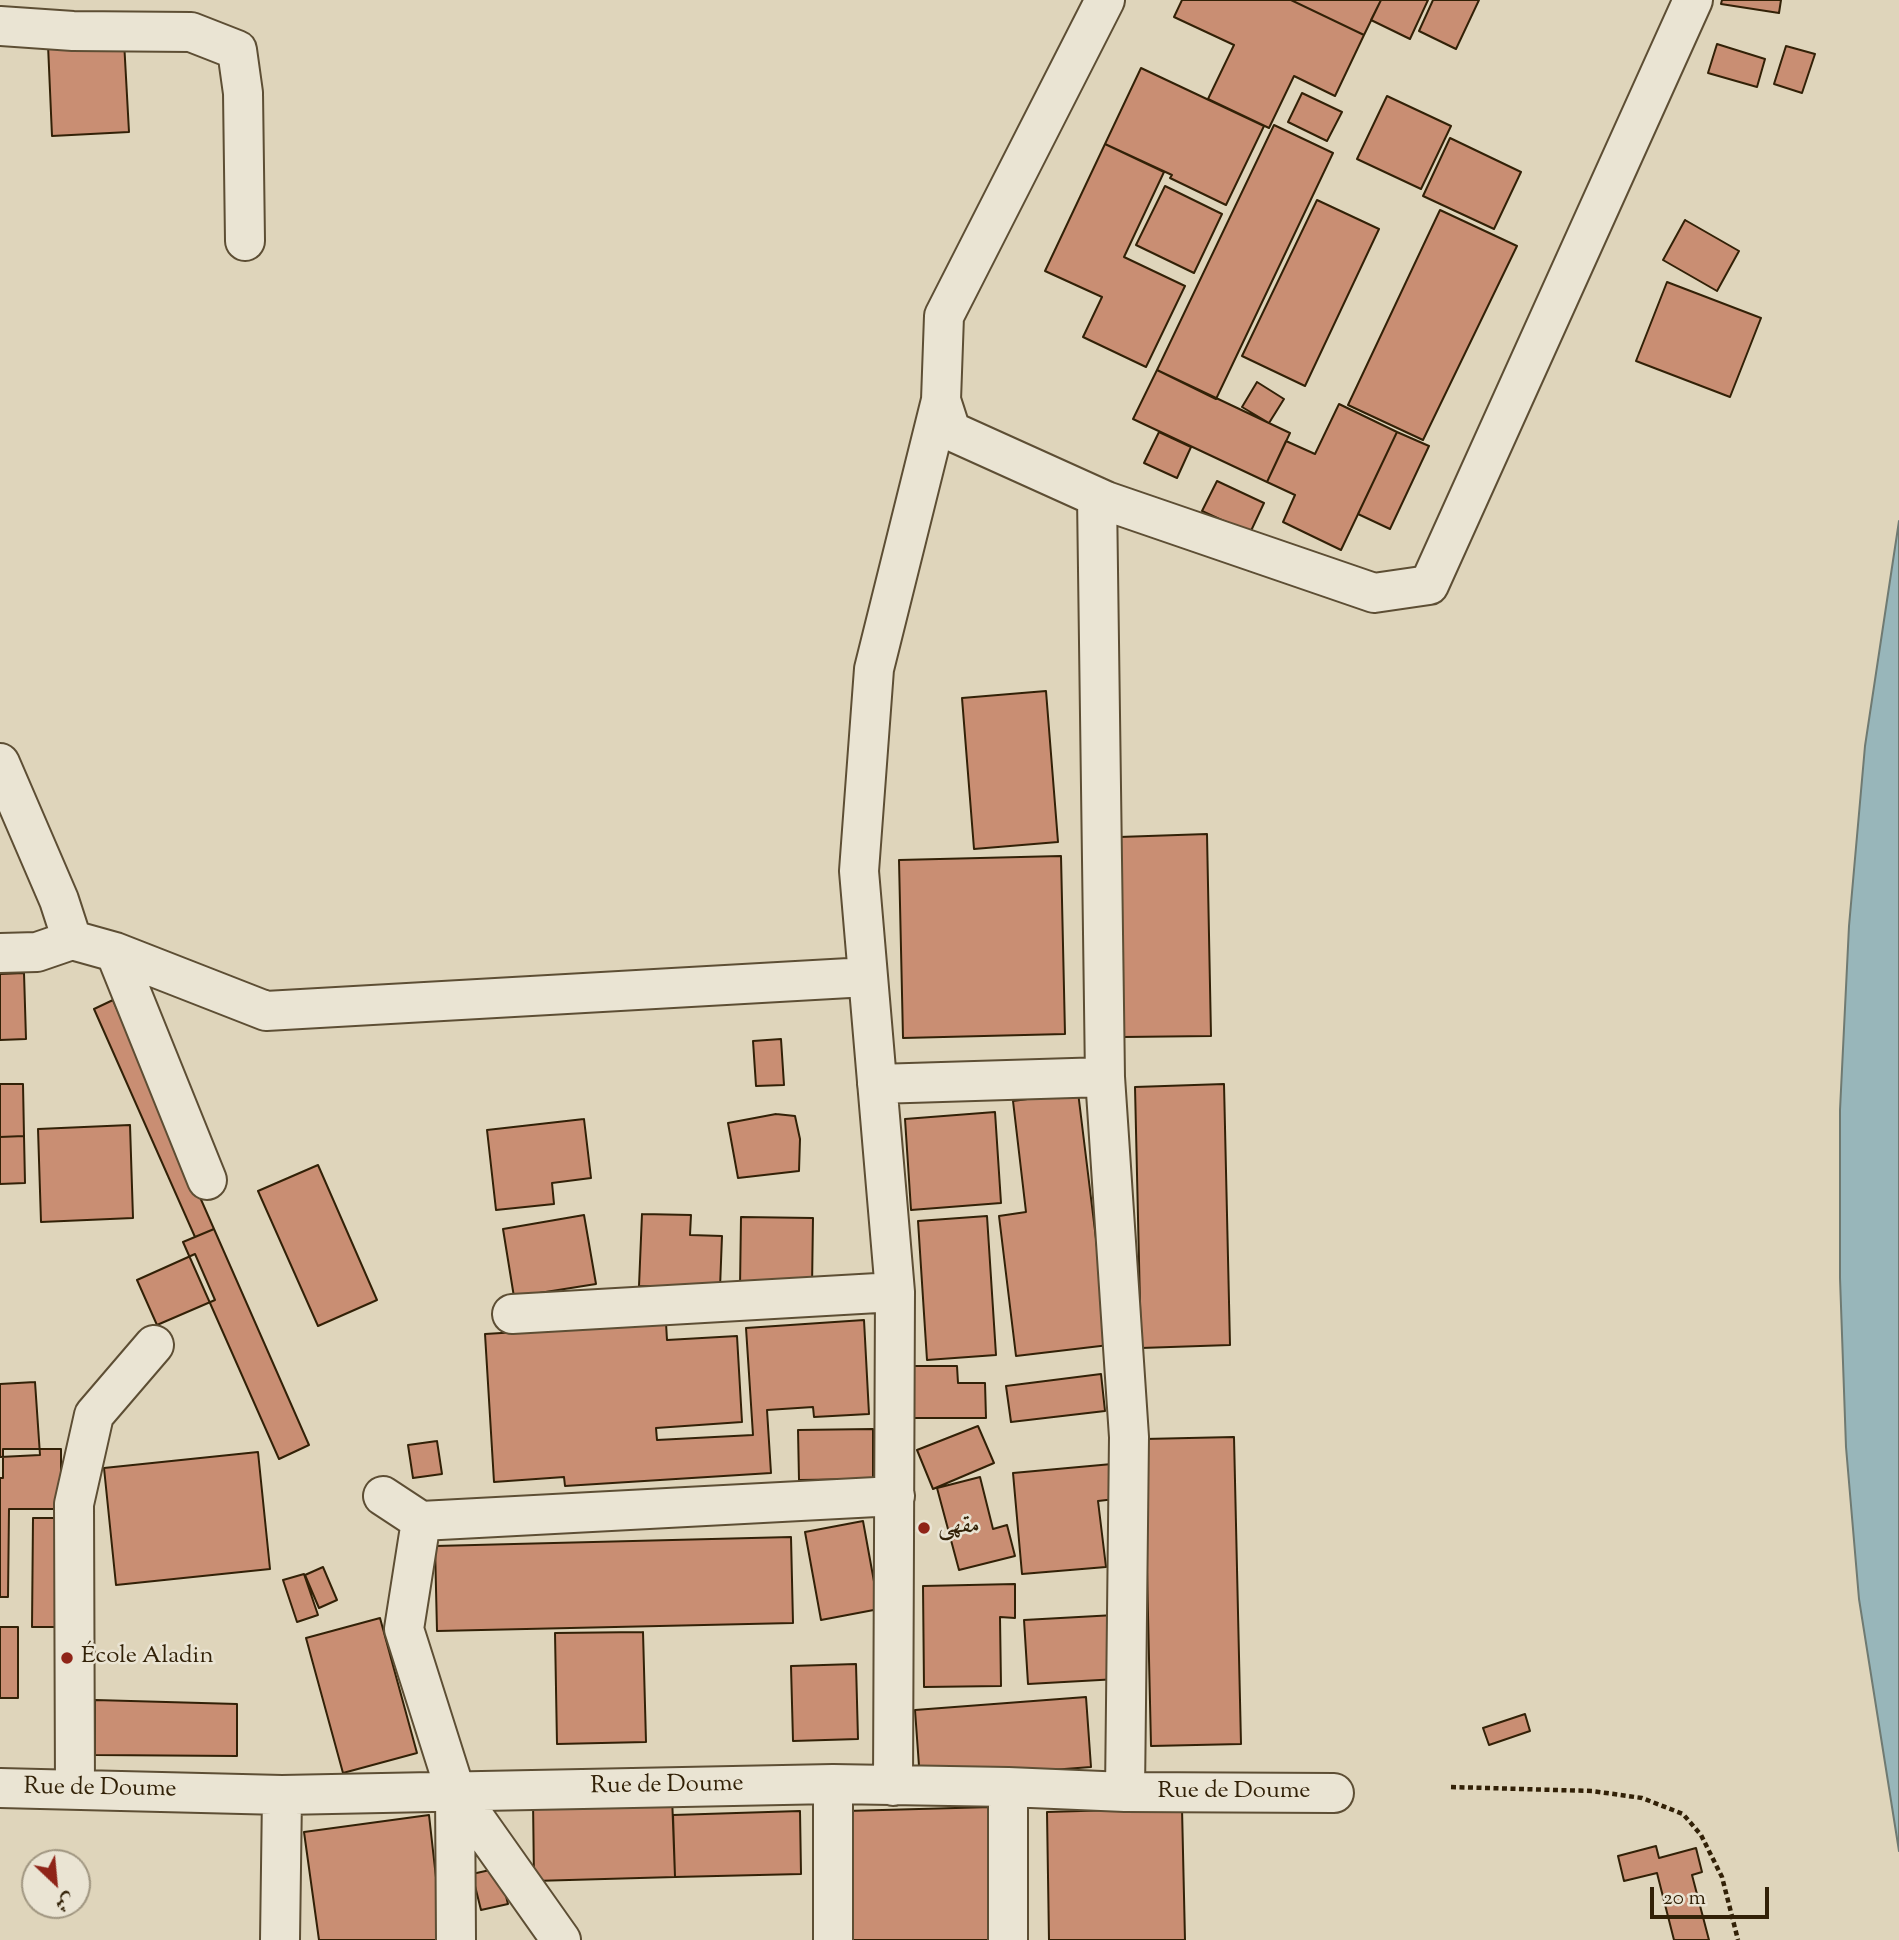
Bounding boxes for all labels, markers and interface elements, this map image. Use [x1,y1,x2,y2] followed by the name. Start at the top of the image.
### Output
[938,1514,980,1542] place label: مقهى
[916,1520,932,1536] marker: مقهى
[81,1644,214,1672] place label: École Aladin
[59,1650,75,1666] marker: École Aladin
[590,1771,744,1803] street label: Rue de Doume
[23,1774,177,1806] street label: Rue de Doume
[1157,1779,1311,1807] street label: Rue de Doume
[21,1849,91,1919] north arrow
[1654,1874,1773,1918] scale bar
[1663,1884,1706,1914] text: 20 m
[50,1885,79,1918] text: ش

